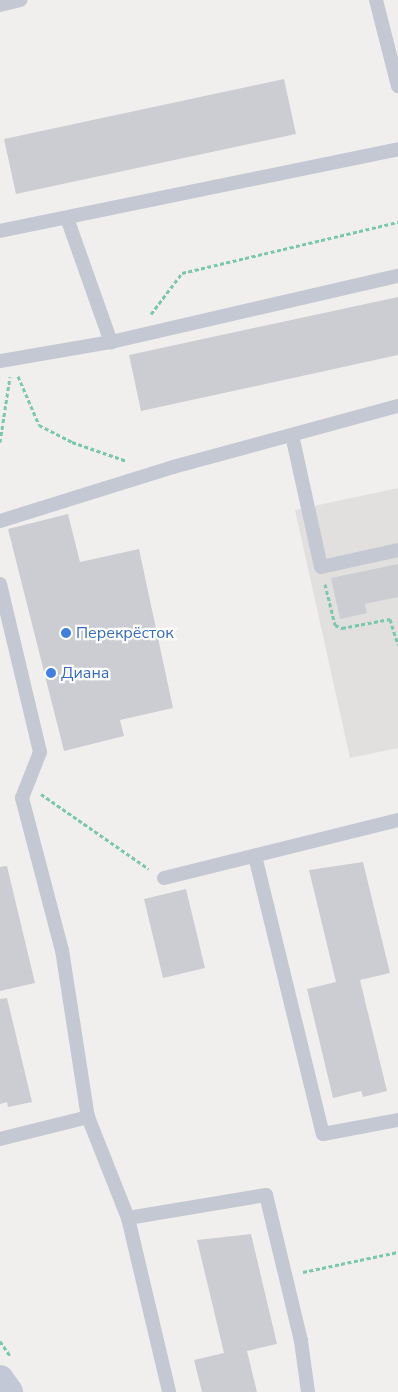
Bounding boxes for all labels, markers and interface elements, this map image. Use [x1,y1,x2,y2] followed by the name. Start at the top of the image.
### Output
[76,623,174,643] place label: Перекрёсток
[60,627,72,639] marker: Перекрёсток
[61,663,109,683] place label: Диана
[45,667,57,679] marker: Диана

